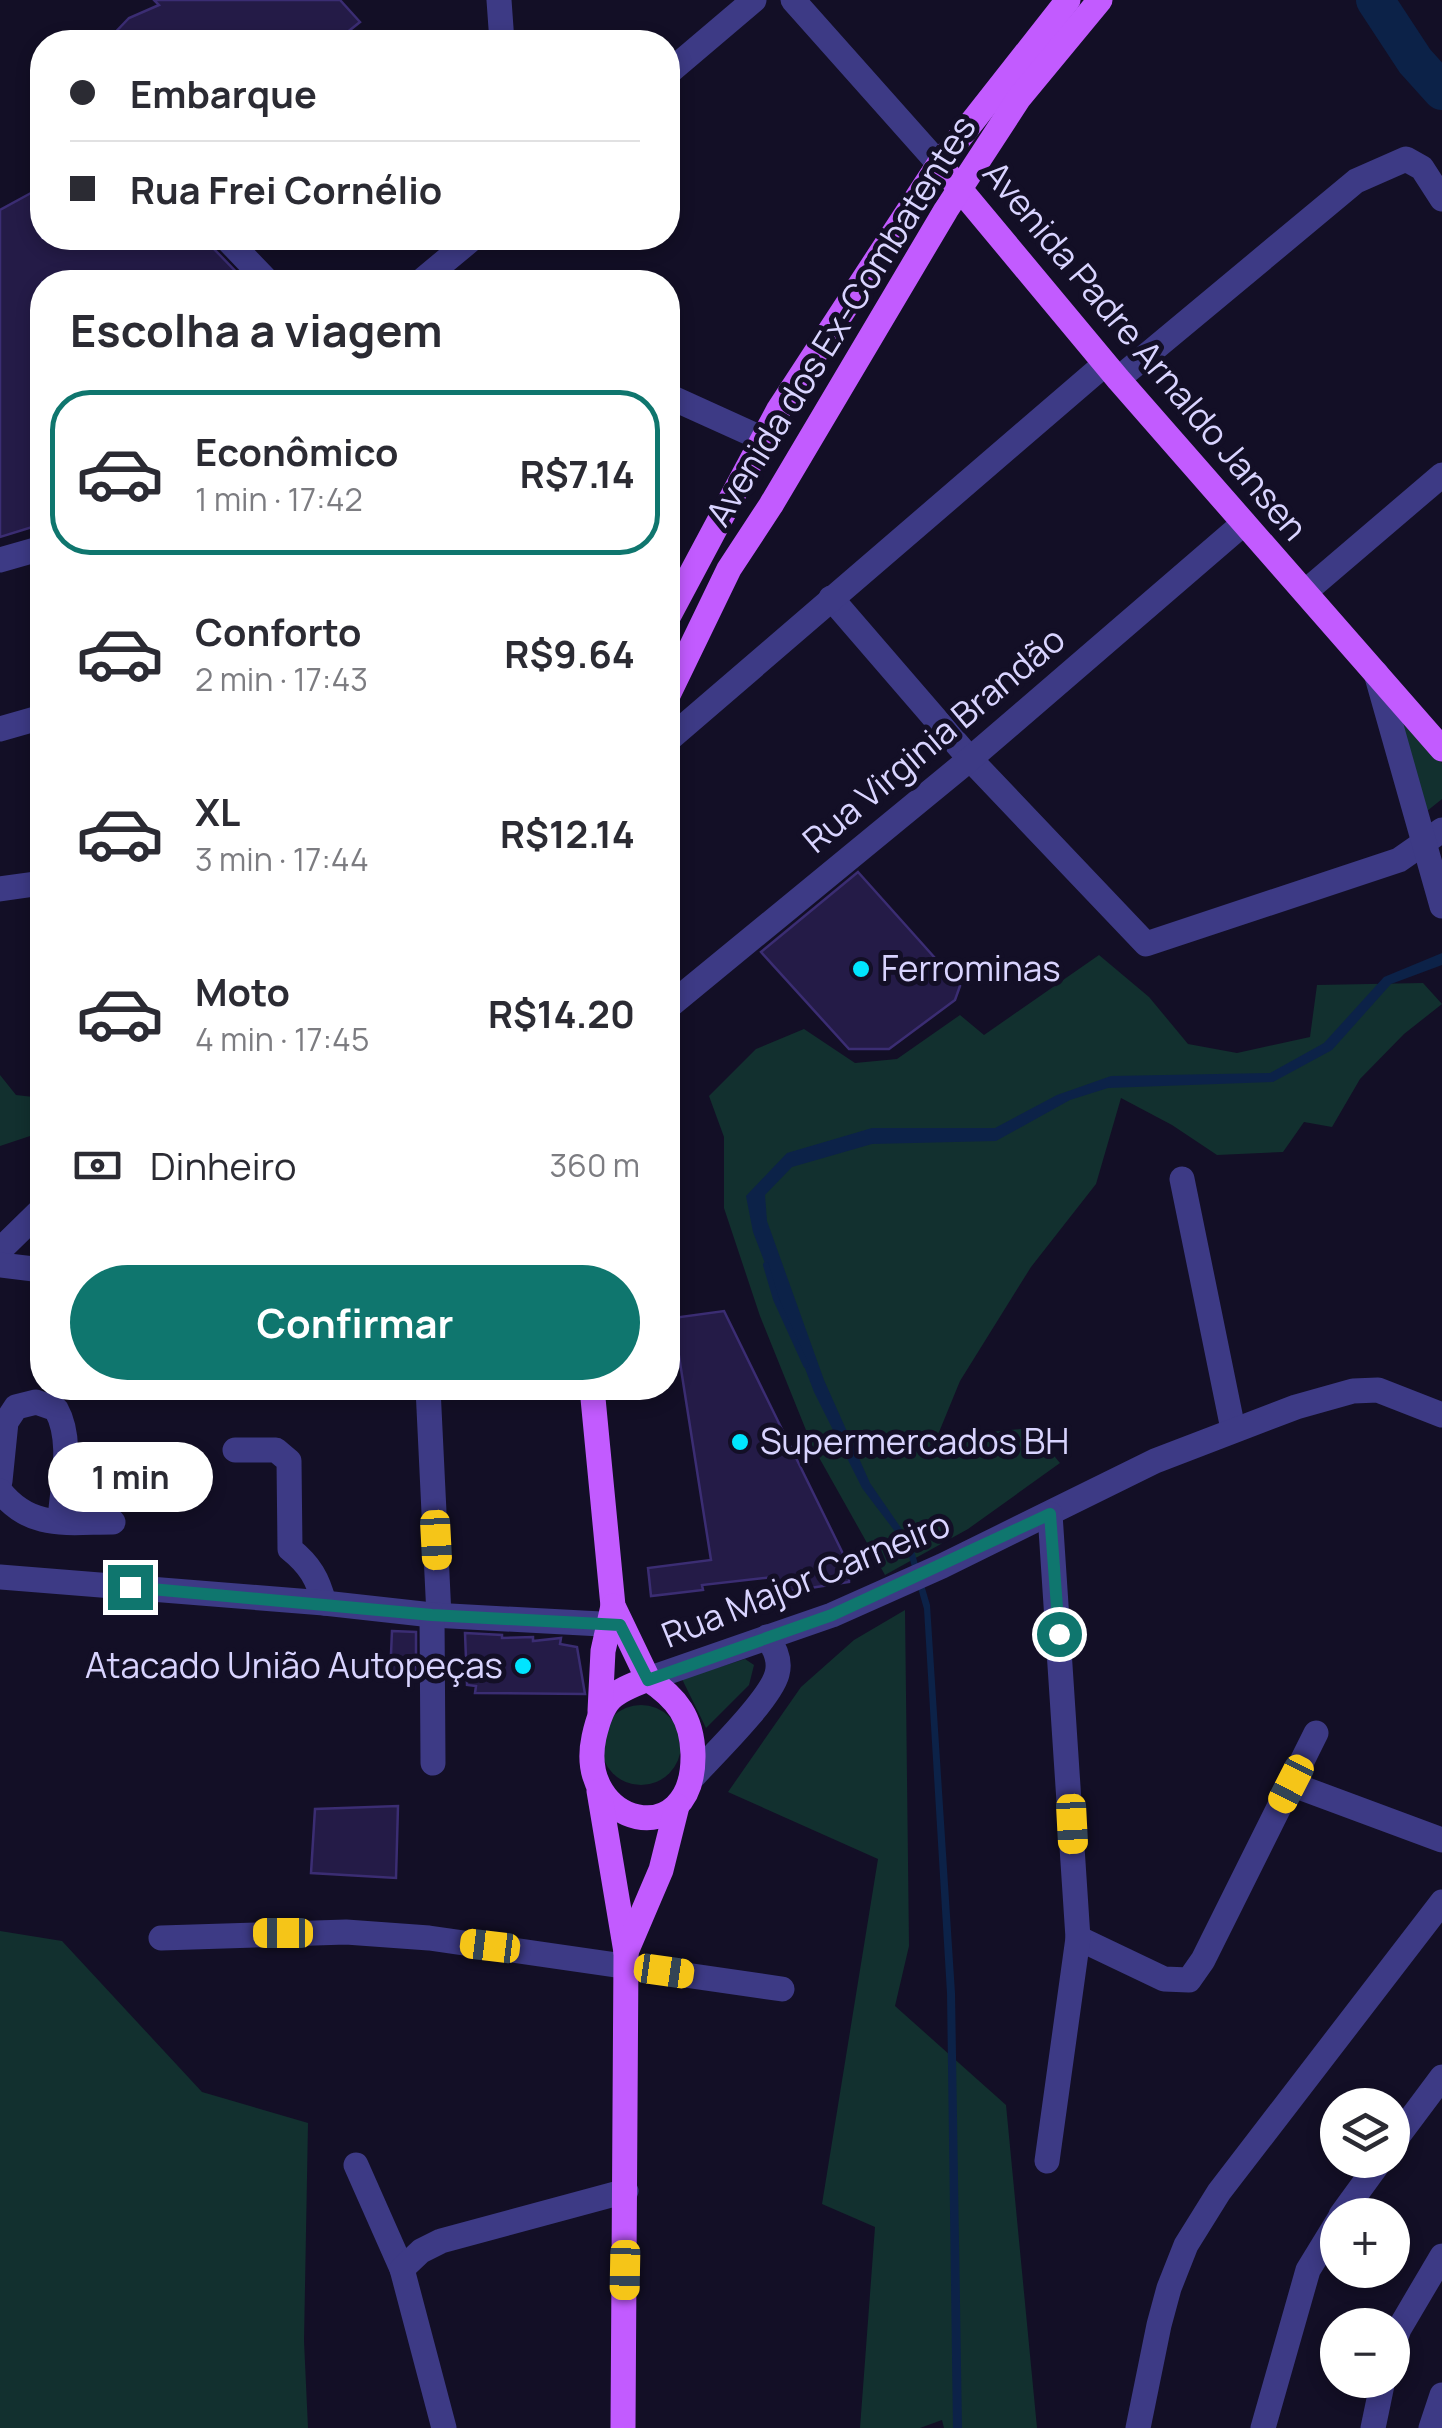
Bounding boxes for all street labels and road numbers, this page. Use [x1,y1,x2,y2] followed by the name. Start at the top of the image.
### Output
[694,106,986,535] street label: Avenida dos Ex-Combatentes
[973,151,1319,550] street label: Avenida Padre Arnaldo Jansen
[792,615,1075,863] street label: Rua Virginia Brandão
[654,1499,957,1659] street label: Rua Major Carneiro

